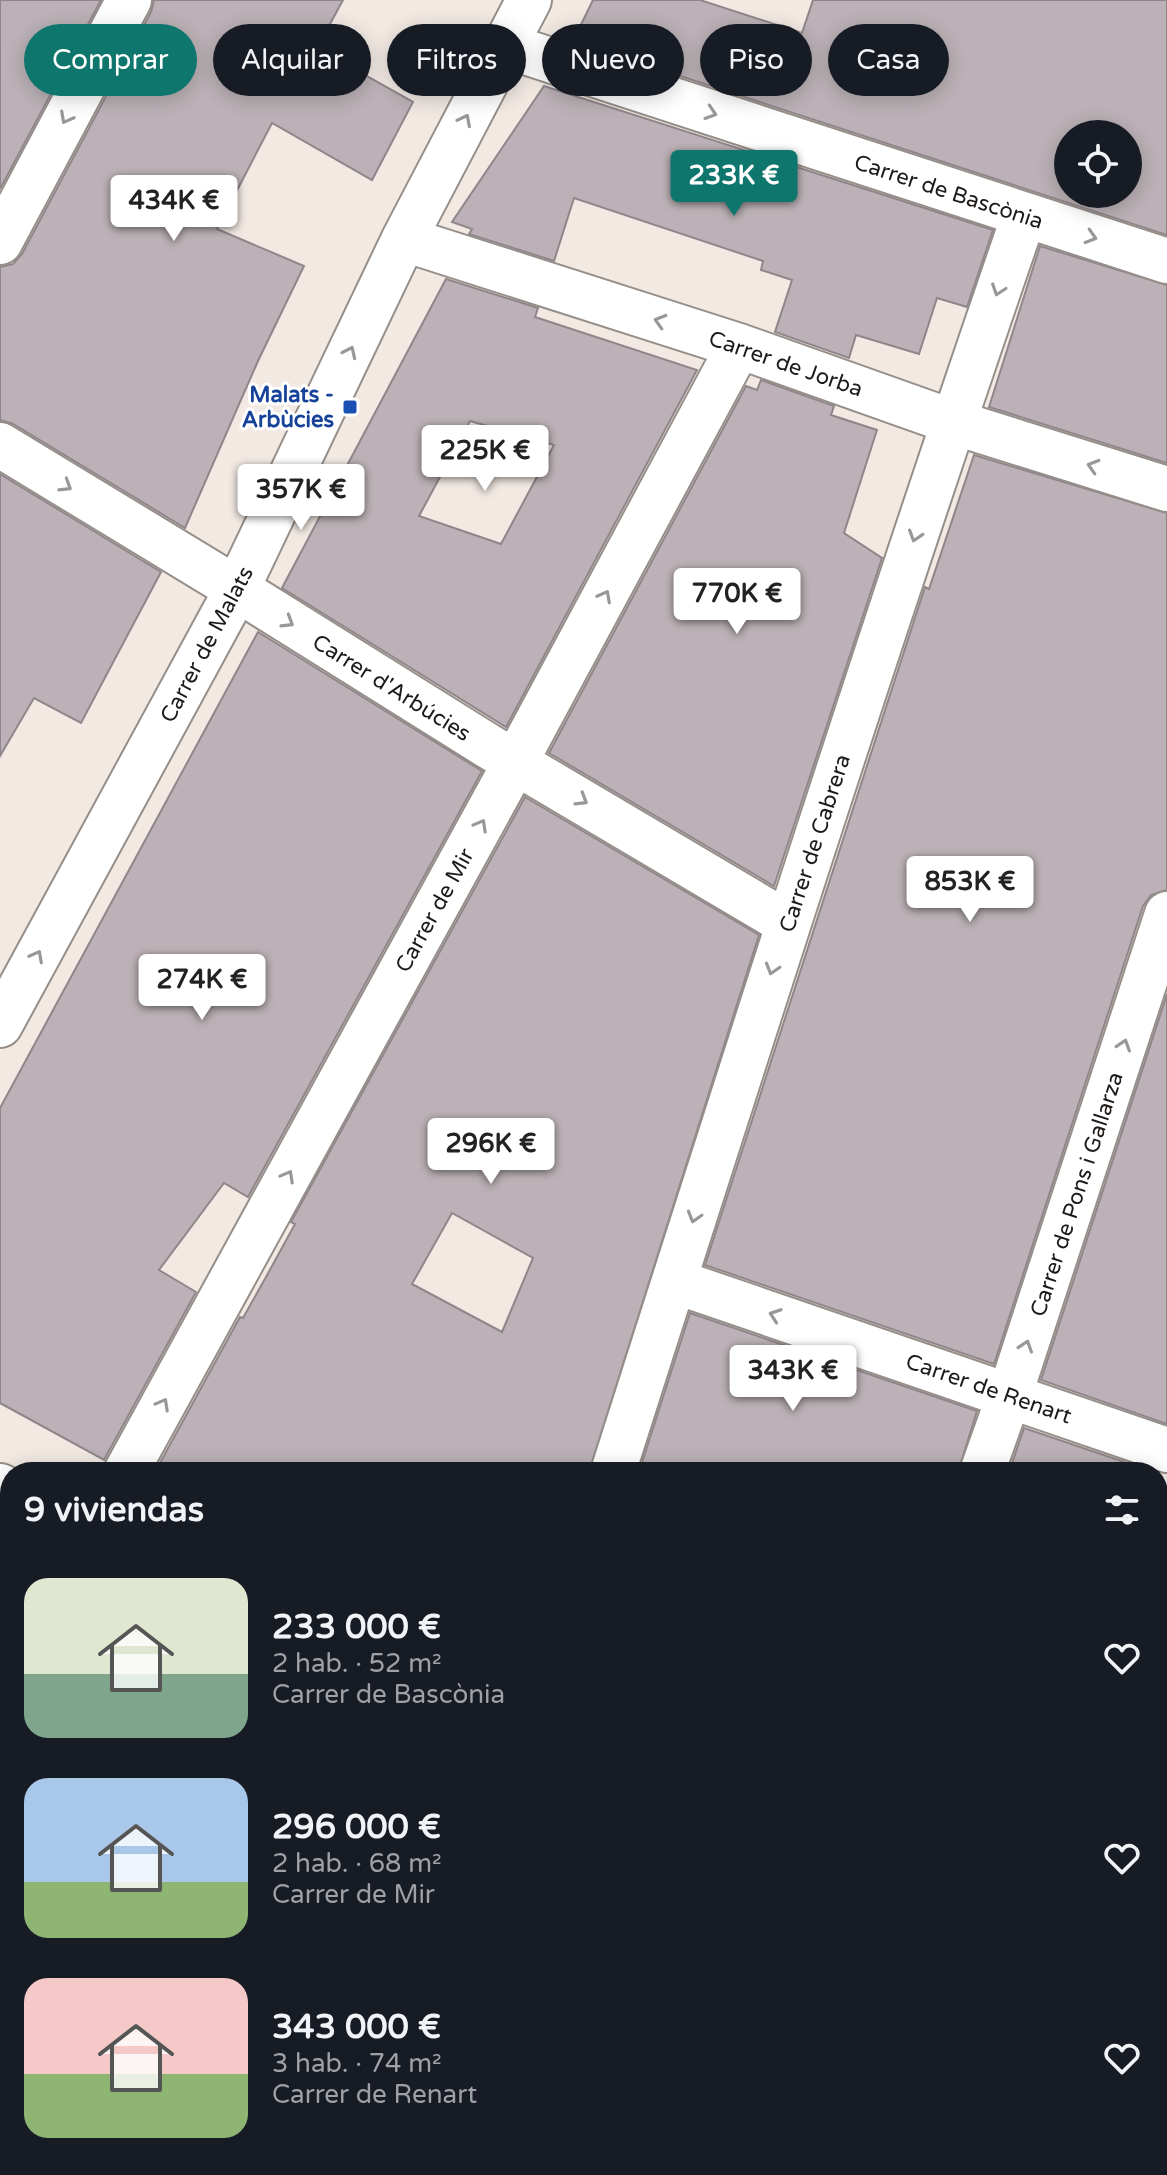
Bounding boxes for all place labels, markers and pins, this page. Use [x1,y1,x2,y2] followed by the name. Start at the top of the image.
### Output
[669,150,799,218] pin: 233K €
[109,175,239,243] pin: 434K €
[242,382,334,433] place label: Malats - Arbùcies
[341,398,359,416] marker: Malats - Arbùcies
[420,425,550,493] pin: 225K €
[236,464,366,532] pin: 357K €
[672,568,802,636] pin: 770K €
[905,856,1035,924] pin: 853K €
[137,954,267,1022] pin: 274K €
[426,1118,556,1186] pin: 296K €
[728,1345,858,1413] pin: 343K €

